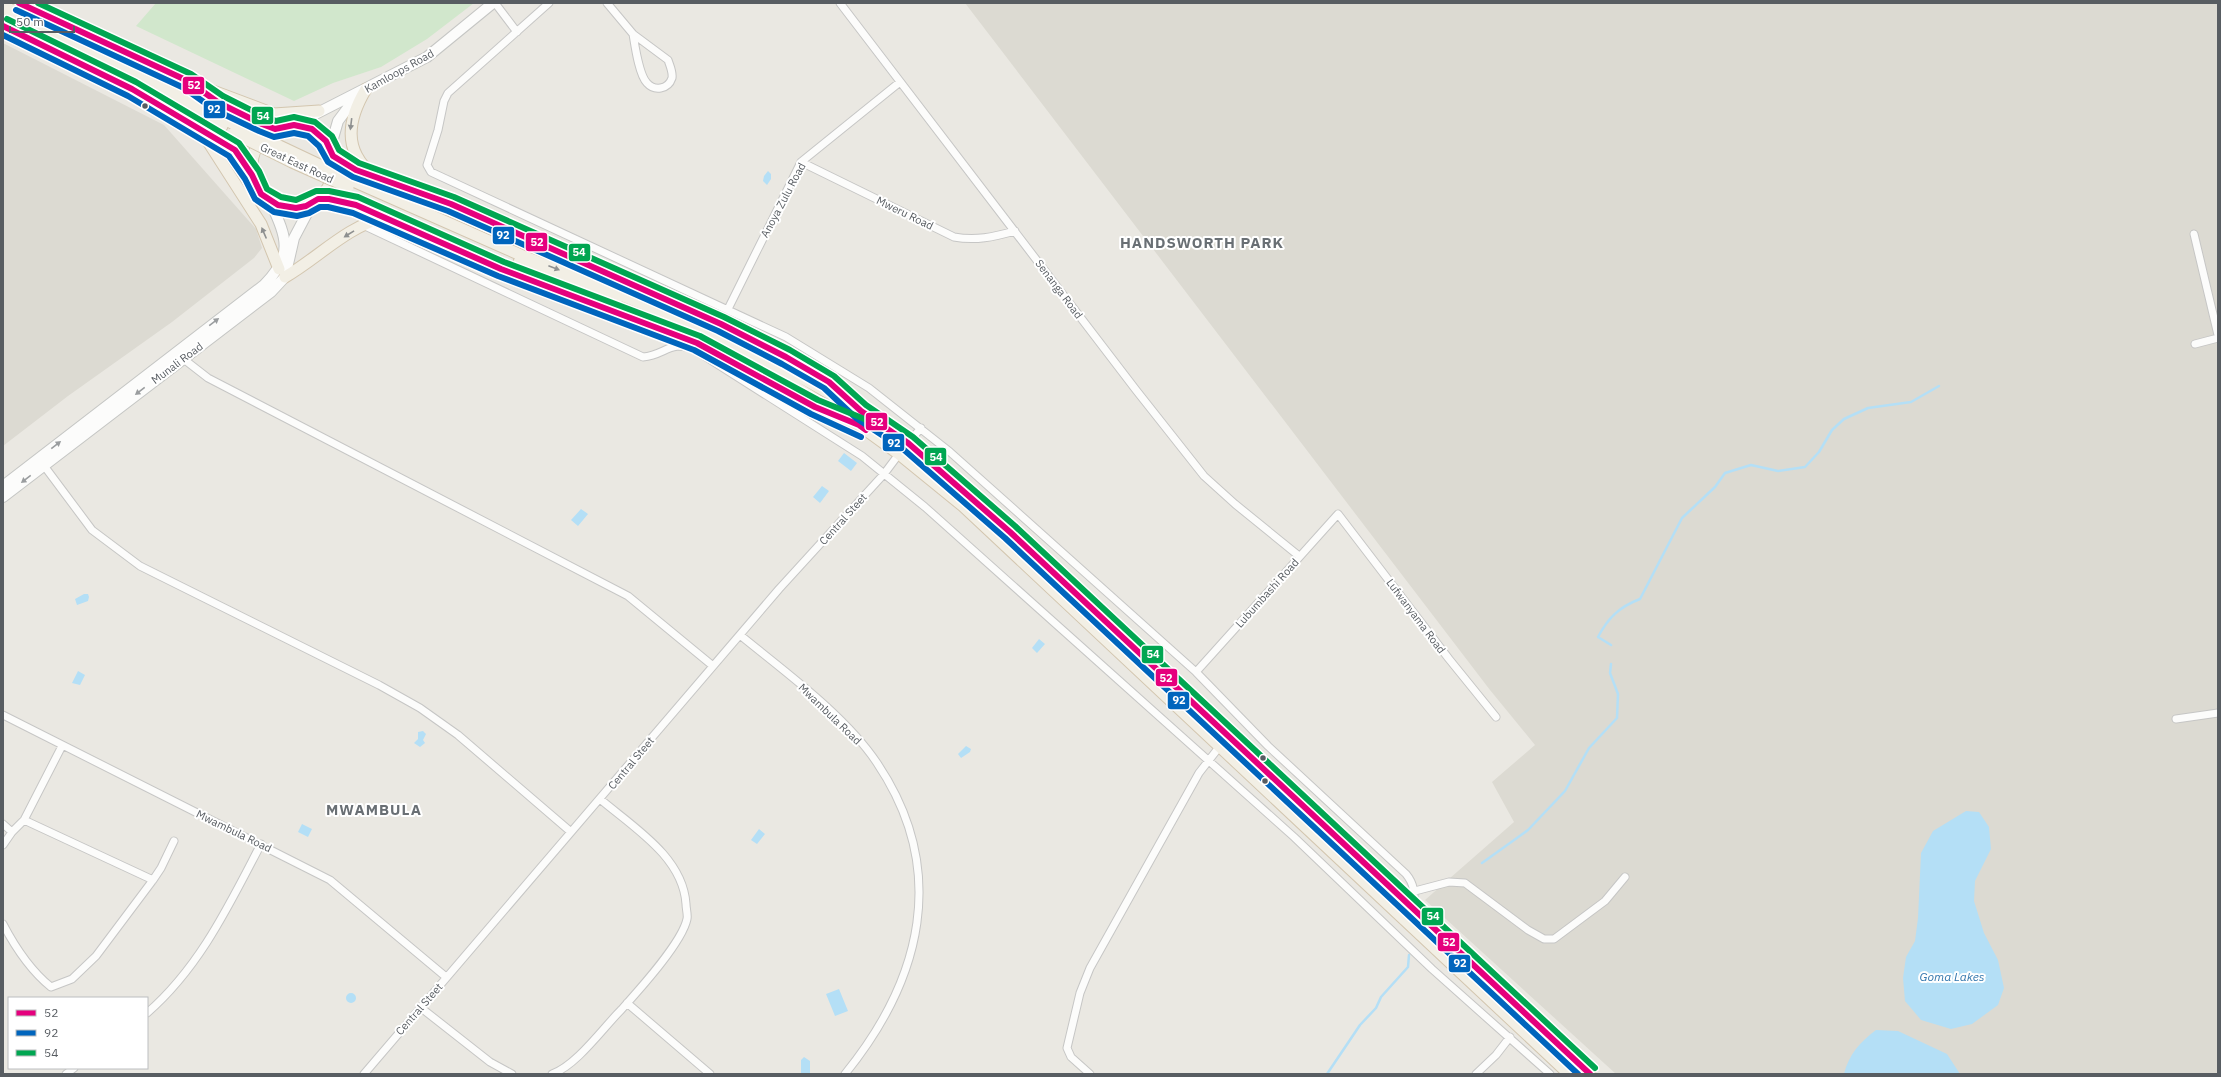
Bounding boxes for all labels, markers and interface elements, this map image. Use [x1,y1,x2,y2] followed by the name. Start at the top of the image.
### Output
[10,8,74,34] scale bar
[16,14,44,29] text: 50 m
[362,46,436,96] street label: Kamloops Road
[182,76,205,95] line badge: 52
[187,78,201,92] text: 52
[203,100,226,119] line badge: 92
[140,101,150,111] unlabelled marker
[207,102,221,116] text: 92
[251,106,274,125] line badge: 54
[256,109,270,123] text: 54
[348,118,355,130] one-way arrow
[258,140,336,186] street label: Great East Road
[757,160,809,240] street label: Anoya Zulu Road
[874,193,936,233] street label: Mweru Road
[261,226,267,238] one-way arrow
[492,226,515,245] line badge: 92
[496,228,510,242] text: 92
[344,230,355,237] one-way arrow
[525,232,548,252] line badge: 52
[1120,233,1284,252] district label: HANDSWORTH PARK
[530,235,544,249] text: 52
[568,243,591,262] line badge: 54
[572,245,586,259] text: 54
[1032,257,1086,321] street label: Senanga Road
[549,265,561,271] one-way arrow
[209,318,220,327] one-way arrow
[148,339,206,387] street label: Munali Road
[135,387,146,395] one-way arrow
[865,412,888,431] line badge: 52
[870,415,884,429] text: 52
[882,433,905,452] line badge: 92
[887,436,901,450] text: 92
[50,440,61,449] one-way arrow
[924,447,947,466] line badge: 54
[929,450,943,464] text: 54
[21,475,32,483] one-way arrow
[816,490,870,548] street label: Central Steet
[1232,555,1302,631] street label: Lubumbashi Road
[1383,576,1449,656] street label: Lufwanyama Road
[1141,645,1164,664] line badge: 54
[1146,647,1160,661] text: 54
[1155,668,1178,687] line badge: 52
[1159,671,1173,685] text: 52
[796,680,864,748] street label: Mwambula Road
[1167,691,1190,710] line badge: 92
[1172,693,1186,707] text: 92
[605,734,657,792] street label: Central Steet
[1258,753,1268,763] unlabelled marker
[1260,776,1270,786] unlabelled marker
[326,800,422,819] district label: MWAMBULA
[194,807,274,855] street label: Mwambula Road
[1421,907,1444,926] line badge: 54
[1426,909,1440,923] text: 54
[1437,932,1460,952] line badge: 52
[1442,935,1456,949] text: 52
[1448,954,1471,973] line badge: 92
[1453,956,1467,970] text: 92
[1920,969,1985,984] water label: Goma Lakes
[393,980,446,1038] street label: Central Steet
[8,997,148,1069] legend
[44,1005,58,1020] text: 52
[44,1025,58,1040] text: 92
[44,1045,58,1060] text: 54

